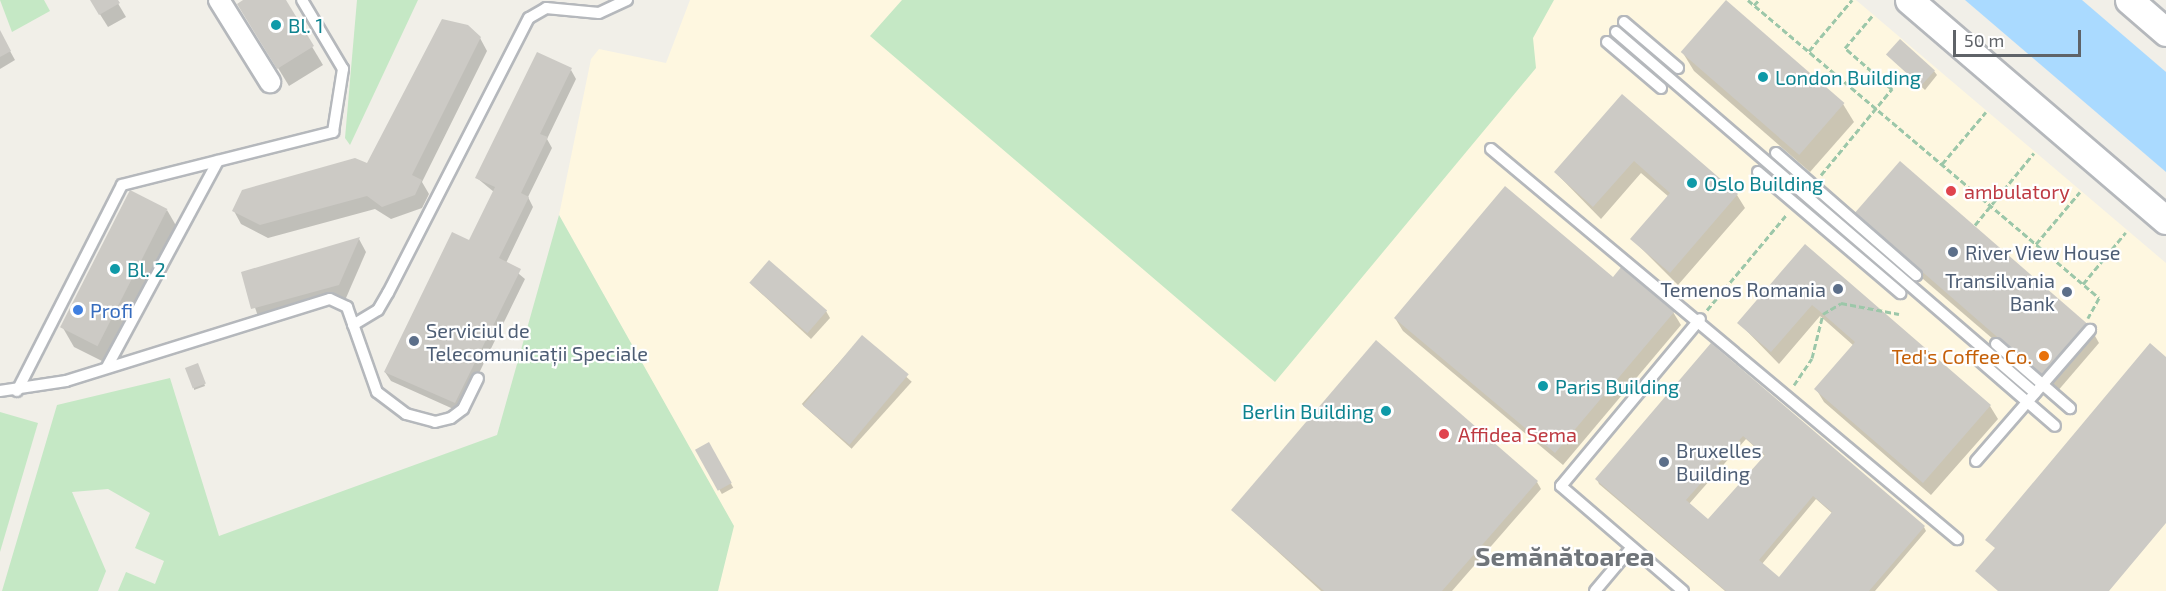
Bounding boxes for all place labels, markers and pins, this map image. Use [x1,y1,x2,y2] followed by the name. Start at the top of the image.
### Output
[288,13,323,37] place label: Bl. 1
[269,18,283,32] marker: Bl. 1
[1775,65,1921,89] place label: London Building
[1756,70,1770,84] marker: London Building
[1704,171,1823,195] place label: Oslo Building
[1685,176,1699,190] marker: Oslo Building
[1964,179,2070,203] place label: ambulatory
[1942,182,1960,200] marker: ambulatory
[1965,240,2122,264] place label: River View House
[1946,245,1960,259] marker: River View House
[127,257,166,281] place label: Bl. 2
[108,262,122,276] marker: Bl. 2
[1945,268,2055,315] place label: Transilvania Bank
[1660,277,1826,301] place label: Temenos Romania
[1831,282,1845,296] marker: Temenos Romania
[2060,285,2074,299] marker: Transilvania Bank
[90,298,133,322] place label: Profi
[71,303,85,317] marker: Profi
[426,318,648,365] place label: Serviciul de Telecomunicații Speciale
[407,334,421,348] marker: Serviciul de Telecomunicații Speciale
[1892,344,2032,368] place label: Ted's Coffee Co.
[2037,349,2051,363] marker: Ted's Coffee Co.
[1555,374,1679,398] place label: Paris Building
[1536,379,1550,393] marker: Paris Building
[1242,399,1374,423] place label: Berlin Building
[1379,404,1393,418] marker: Berlin Building
[1458,422,1577,446] place label: Affidea Sema
[1435,425,1453,443] marker: Affidea Sema
[1676,438,1762,485] place label: Bruxelles Building
[1657,455,1671,469] marker: Bruxelles Building

